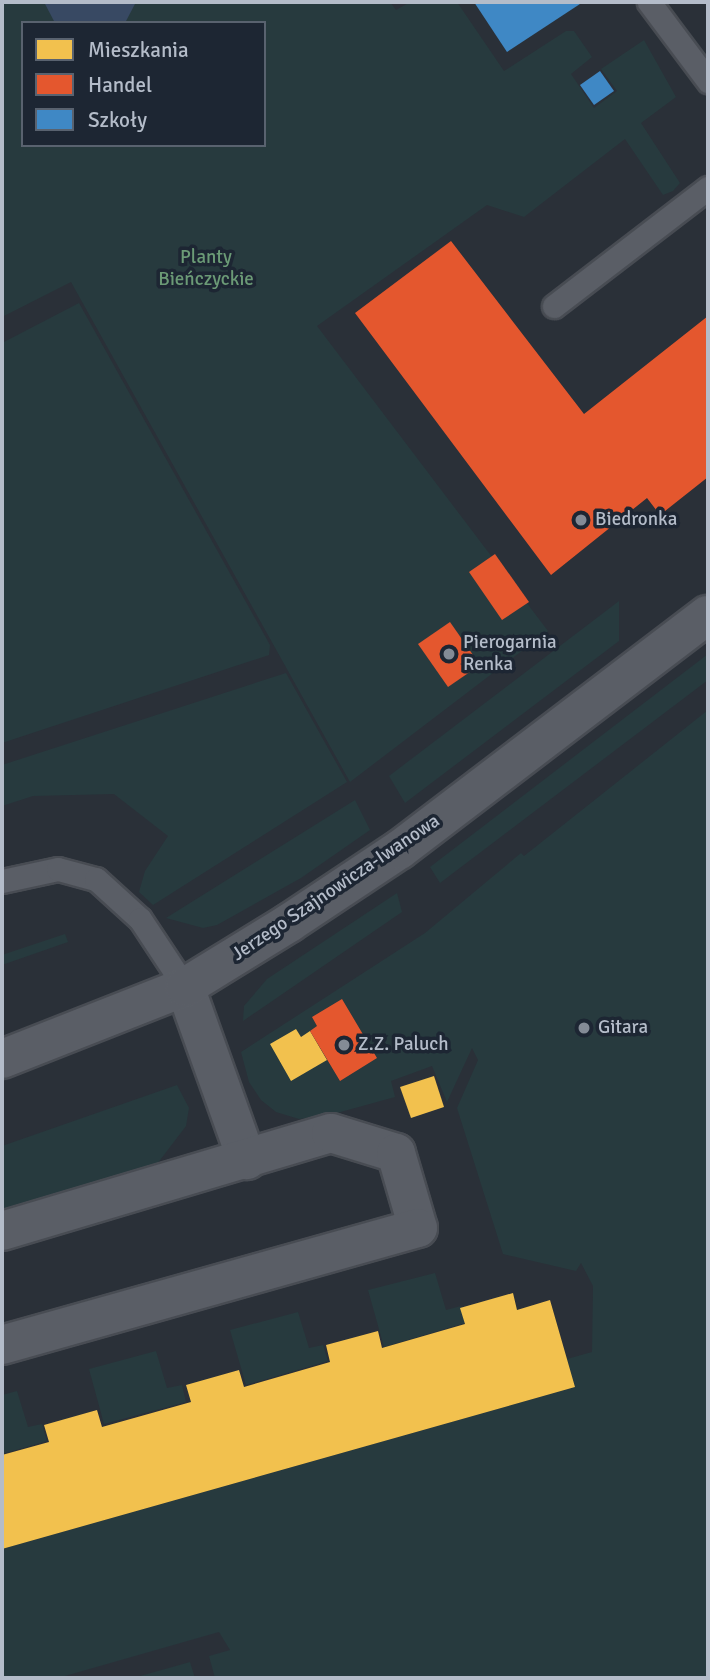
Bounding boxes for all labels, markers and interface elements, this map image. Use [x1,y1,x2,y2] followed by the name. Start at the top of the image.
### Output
[21,21,266,147] legend
[88,37,189,63] text: Mieszkania
[88,72,152,98] text: Handel
[88,107,147,133] text: Szkoły
[158,247,254,291] park label: Planty Bieńczyckie
[595,509,677,531] place label: Biedronka
[573,512,589,528] marker: Biedronka
[463,632,557,676] place label: Pierogarnia Renka
[441,646,457,662] marker: Pierogarnia Renka
[228,810,444,966] street label: Jerzego Szajnowicza-Iwanowa
[598,1017,648,1039] place label: Gitara
[576,1020,592,1036] marker: Gitara
[358,1034,449,1056] place label: Z.Z. Paluch
[336,1037,352,1053] marker: Z.Z. Paluch

